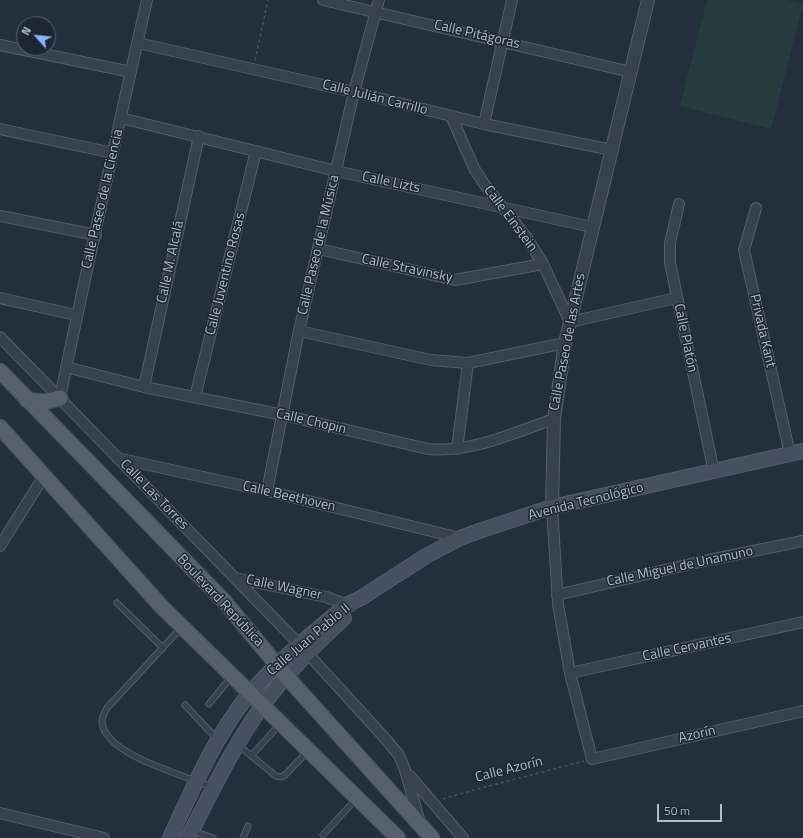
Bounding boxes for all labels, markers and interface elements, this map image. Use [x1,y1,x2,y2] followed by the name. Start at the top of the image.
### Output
[16,16,56,56] north arrow
[432,17,522,53] street label: Calle Pitágoras
[17,24,35,38] text: N
[321,77,429,119] street label: Calle Julián Carrillo
[79,127,127,271] street label: Calle Paseo de la Ciencia
[360,169,422,197] street label: Calle Lizts
[295,173,343,317] street label: Calle Paseo de la Música
[480,183,540,255] street label: Calle Einstein
[203,211,249,337] street label: Calle Juventino Rosas
[154,219,188,305] street label: Calle M. Alcalá
[360,251,454,287] street label: Calle Stravinsky
[546,272,590,412] street label: Calle Paseo de las Artes
[745,293,779,369] street label: Privada Kant
[670,302,700,374] street label: Calle Platón
[274,406,348,438] street label: Calle Chopin
[116,456,192,534] street label: Calle Las Torres
[241,478,337,516] street label: Calle Beethoven
[527,480,645,524] street label: Avenida Tecnológico
[605,543,755,591] street label: Calle Miguel de Unamuno
[173,552,267,650] street label: Boulevard República
[245,572,323,604] street label: Calle Wagner
[264,600,354,680] street label: Calle Juan Pablo II
[641,630,733,666] street label: Calle Cervantes
[677,723,717,747] street label: Azorín
[474,754,544,786] street label: Calle Azorín
[659,796,724,822] scale bar
[664,801,690,820] text: 50 m

